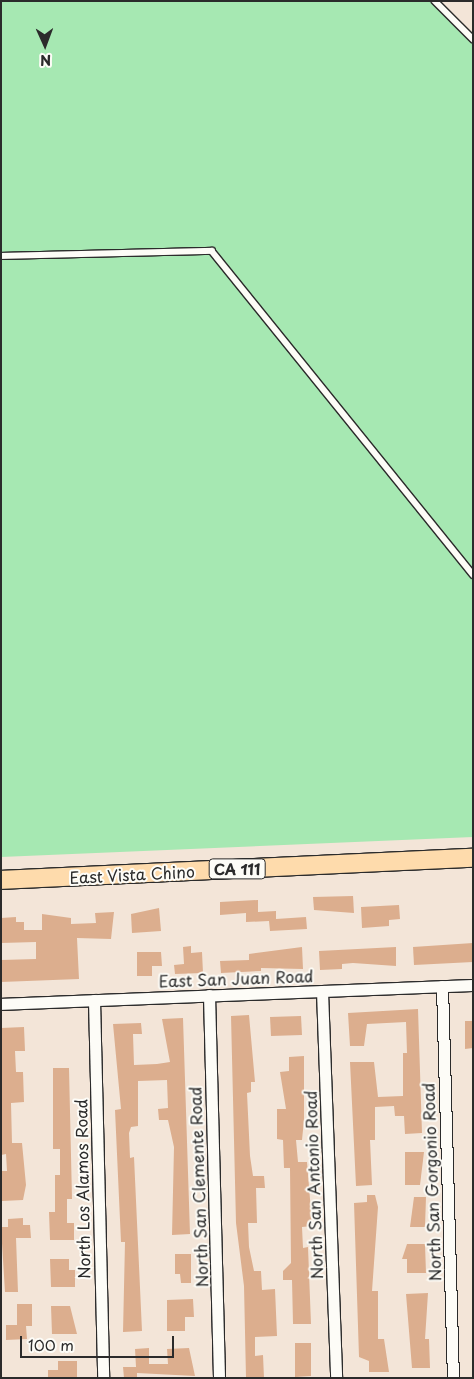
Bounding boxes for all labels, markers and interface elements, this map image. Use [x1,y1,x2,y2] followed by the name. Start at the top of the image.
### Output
[20,20,70,70] north arrow
[40,50,51,71] text: N
[207,856,267,882] road number: CA 111
[68,861,196,887] street label: East Vista Chino
[158,966,314,990] street label: East San Juan Road
[418,1082,444,1282] street label: North San Gorgonio Road
[185,1086,211,1288] street label: North San Clemente Road
[300,1090,326,1280] street label: North San Antonio Road
[71,1098,93,1280] street label: North Los Alamos Road
[22,1326,176,1358] scale bar
[28,1333,74,1356] text: 100 m

